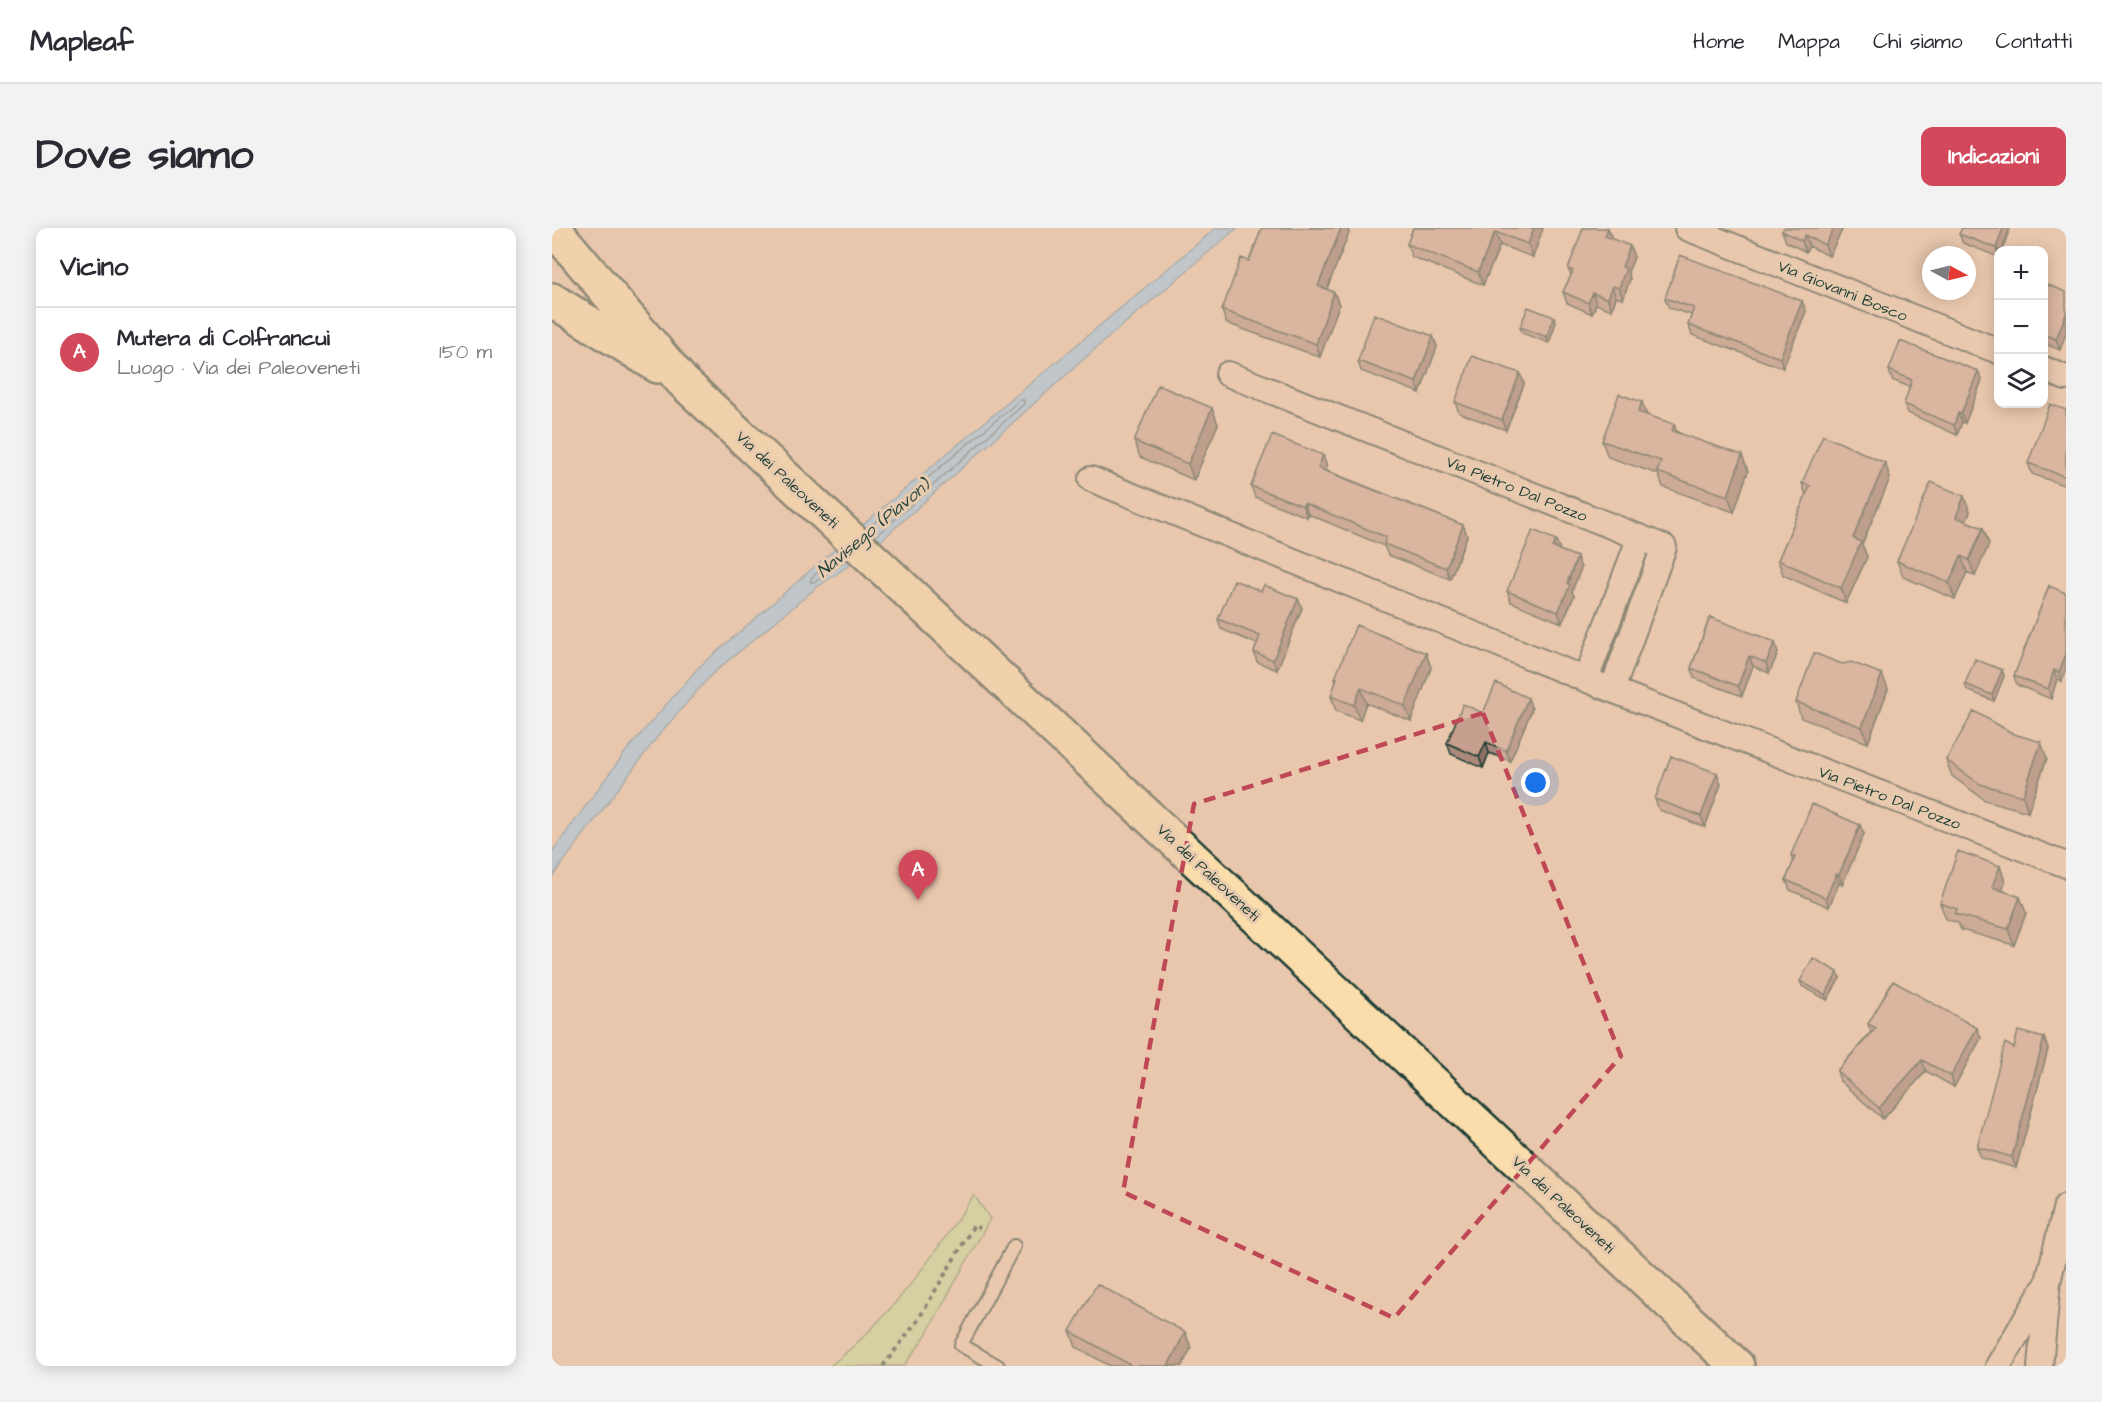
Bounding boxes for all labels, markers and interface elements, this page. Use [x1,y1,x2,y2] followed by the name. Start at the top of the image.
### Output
[30,22,133,61] text: Mapleaf
[1693,27,1745,56] text: Home
[1778,27,1840,56] text: Mappa
[1873,27,1962,56] text: Chi siamo
[1995,27,2072,56] text: Contatti
[36,127,253,185] text: Dove siamo
[1921,127,2066,186] button: Indicazioni
[1922,246,1976,300] north arrow
[1994,246,2048,408] map controls
[1994,246,2048,300] button: +
[60,249,128,285] text: Vicino
[1774,255,1911,327] street label: Via Giovanni Bosco
[1994,300,2048,354] button: −
[117,323,330,354] text: Mutera di Colfrancui
[73,338,86,366] text: A
[439,338,492,366] text: 150 m
[117,354,360,382] text: Luogo · Via dei Paleoveneti
[1994,354,2048,408] button: layers
[731,426,844,534] street label: Via dei Paleoveneti
[1443,451,1591,527] street label: Via Pietro Dal Pozzo
[811,472,937,584] water label: Navisego (Piavon)
[1815,761,1964,835] street label: Via Pietro Dal Pozzo
[1521,768,1550,797] your location
[1152,819,1265,927] street label: Via dei Paleoveneti
[898,850,938,900] pin: A
[1507,1151,1620,1259] street label: Via dei Paleoveneti

